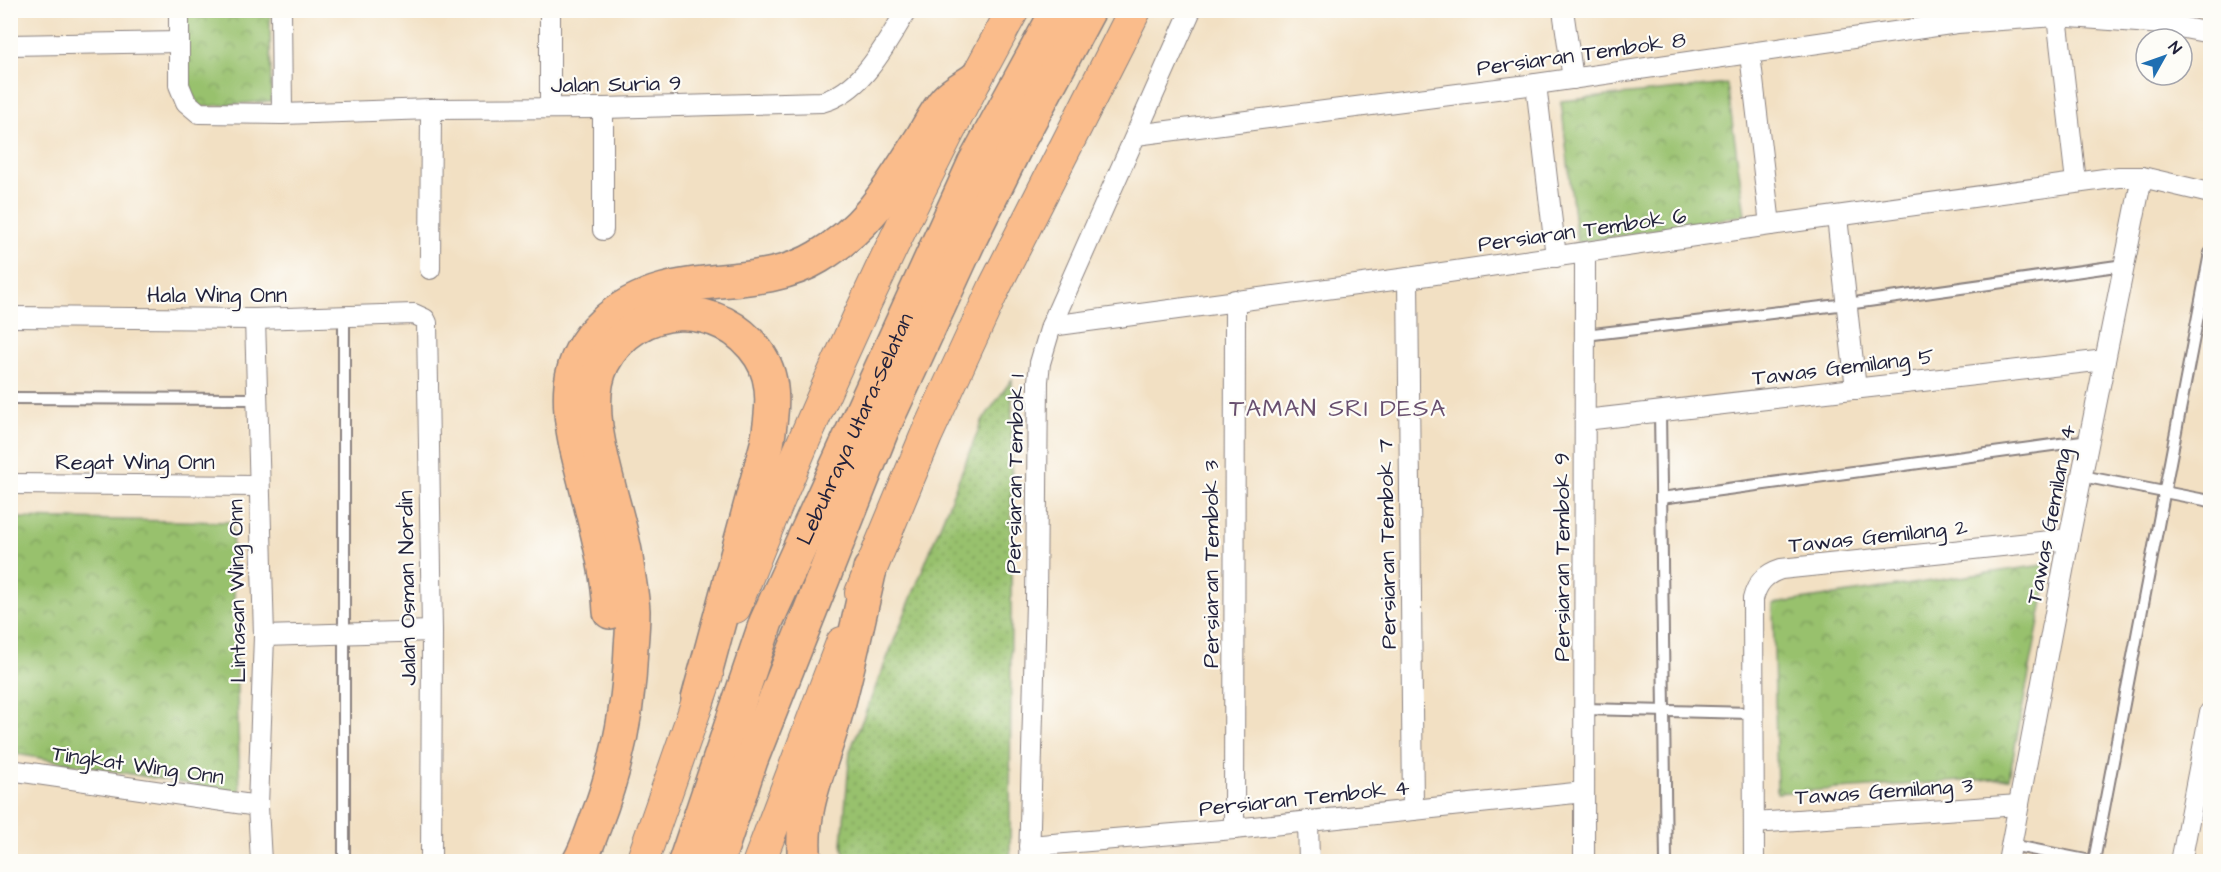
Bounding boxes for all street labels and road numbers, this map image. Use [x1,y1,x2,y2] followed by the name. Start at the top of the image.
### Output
[1475,24,1688,85] street label: Persiaran Tembok 8
[550,68,682,101] street label: Jalan Suria 9
[1476,200,1689,260] street label: Persiaran Tembok 6
[147,280,287,312] street label: Hala Wing Onn
[789,308,921,550] street label: Lebuhraya Utara–Selatan
[1751,341,1936,395] street label: Tawas Gemilang 5
[998,374,1033,574] street label: Persiaran Tembok 1
[2019,422,2085,607] street label: Tawas Gemilang 4
[1370,438,1405,649] street label: Persiaran Tembok 7
[55,447,215,479] street label: Regat Wing Onn
[1547,452,1578,662] street label: Persiaran Tembok 9
[1196,460,1227,668] street label: Persiaran Tembok 3
[390,490,425,686] street label: Jalan Osman Nordin
[220,499,256,683] street label: Lintasan Wing Onn
[1787,512,1970,562] street label: Tawas Gemilang 2
[49,738,226,794] street label: Tingkat Wing Onn
[1794,770,1974,814] street label: Tawas Gemilang 3
[1197,772,1411,825] street label: Persiaran Tembok 4

